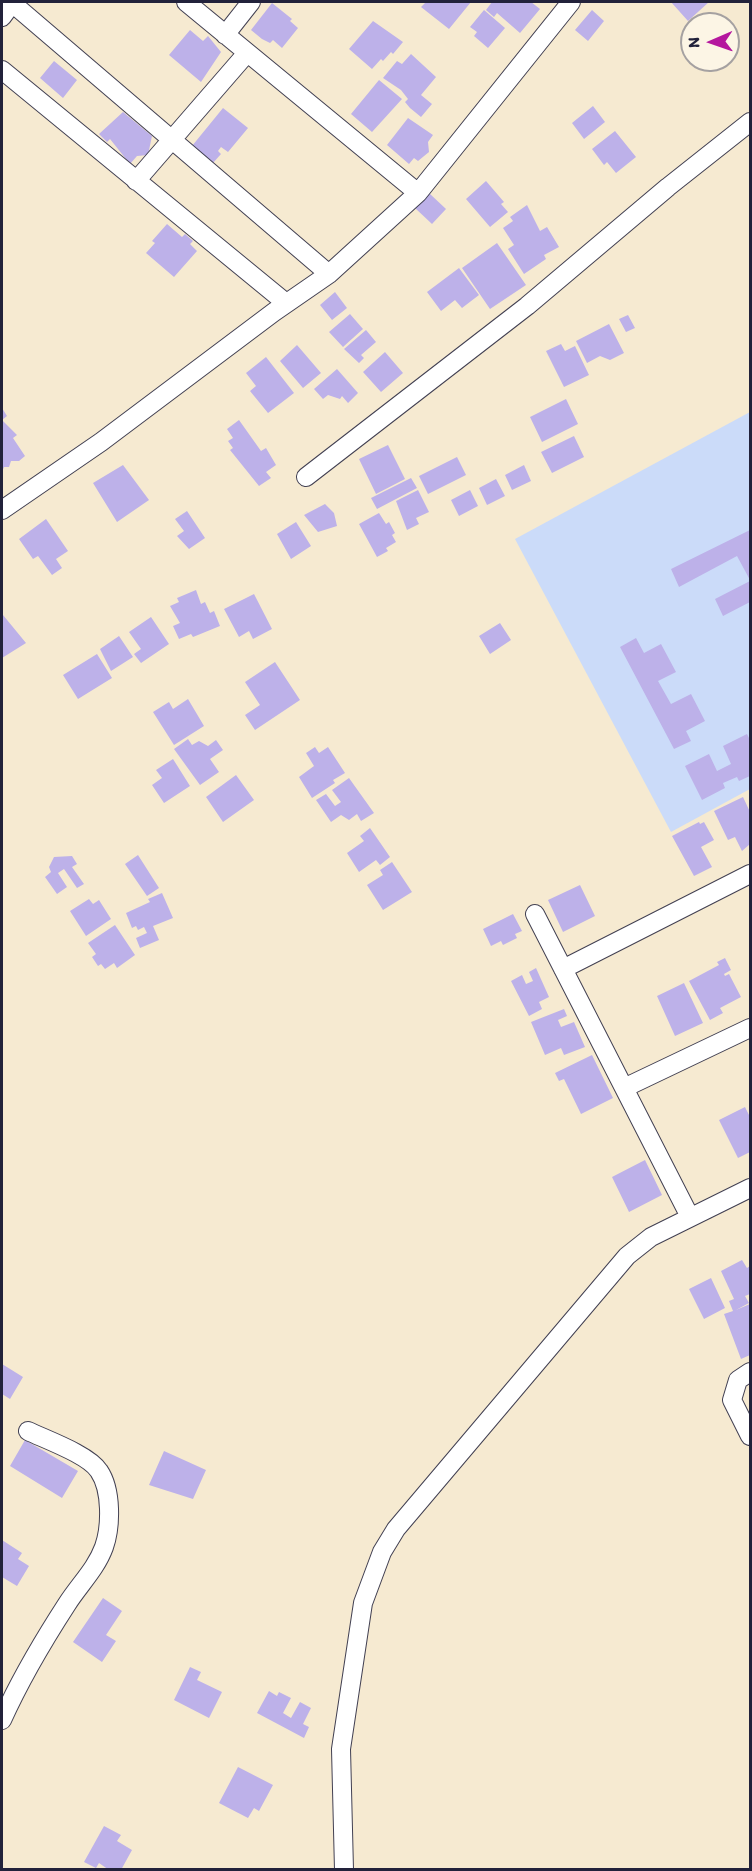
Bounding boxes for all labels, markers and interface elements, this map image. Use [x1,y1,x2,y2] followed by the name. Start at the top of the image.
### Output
[680,12,740,72] north arrow
[684,37,703,48] text: N

